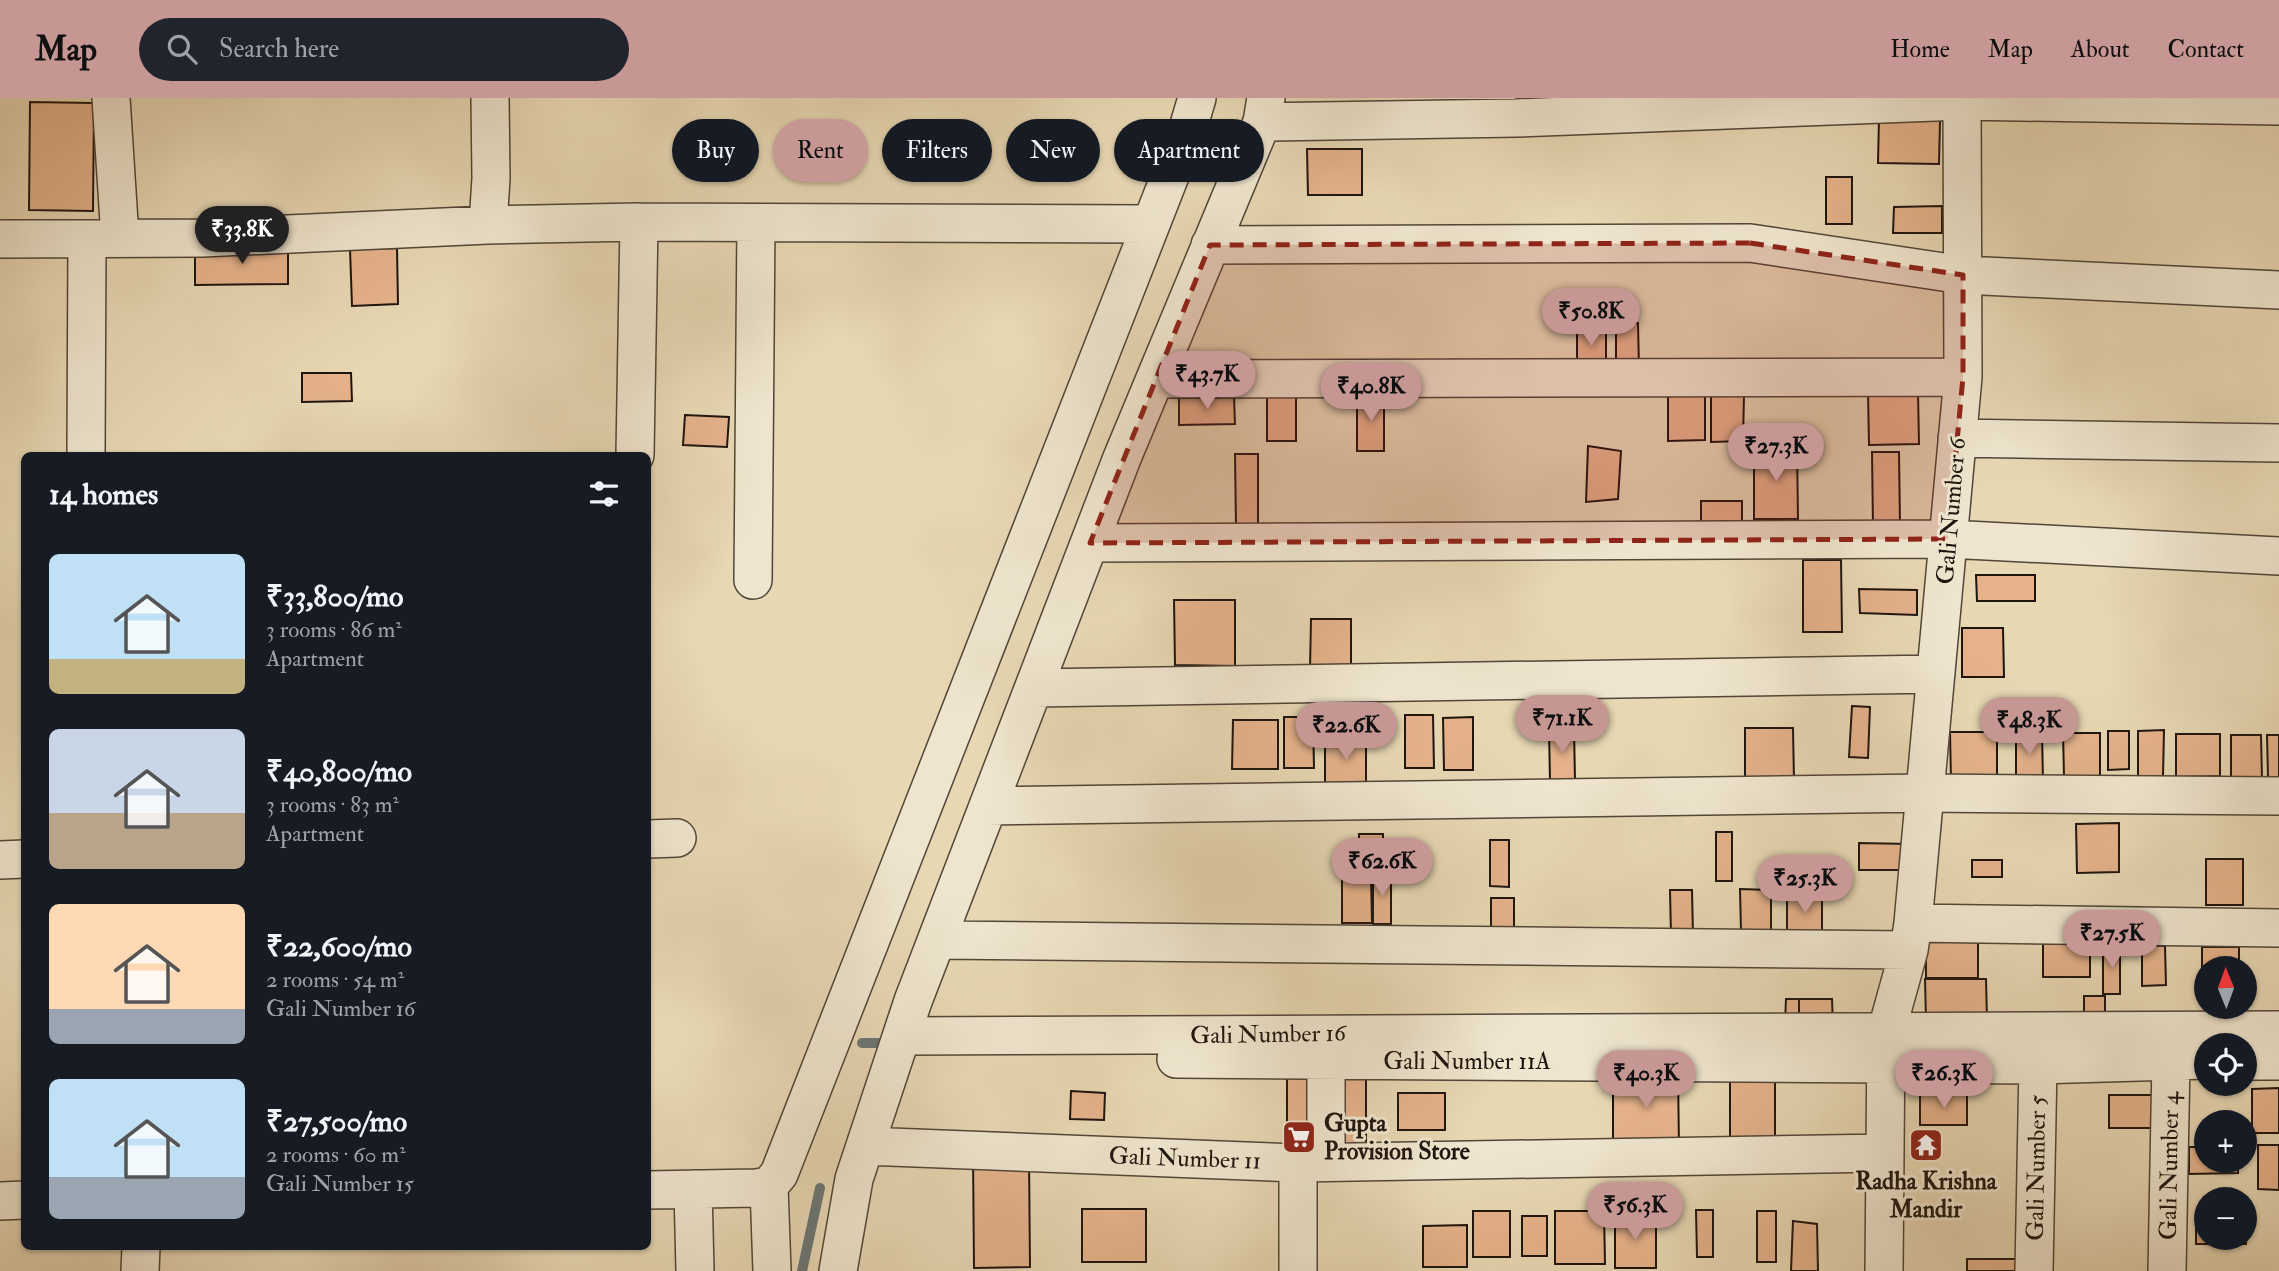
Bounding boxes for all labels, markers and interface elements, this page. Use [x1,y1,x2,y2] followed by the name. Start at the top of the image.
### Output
[139,18,629,81] search box
[35,29,97,70] text: Map
[163,30,201,68] icon: search
[219,33,339,65] text: Search here
[1890,34,1950,65] text: Home
[1988,34,2033,65] text: Map
[2071,34,2130,65] text: About
[2168,34,2244,65] text: Contact
[672,119,759,182] chip: Buy
[773,119,868,182] chip: Rent
[882,119,992,182] chip: Filters
[1006,119,1100,182] chip: New
[1114,119,1264,182] chip: Apartment
[185,206,299,266] pin: ₹33.8K
[211,214,273,243] text: ₹33.8K
[1534,288,1648,348] pin: ₹50.8K
[1558,296,1624,325] text: ₹50.8K
[1150,352,1264,411] pin: ₹43.7K
[1175,359,1239,388] text: ₹43.7K
[1314,364,1428,423] pin: ₹40.8K
[1337,371,1405,400] text: ₹40.8K
[1719,424,1833,483] pin: ₹27.3K
[1744,431,1808,460] text: ₹27.3K
[1930,434,1974,586] street label: Gali Number 6
[585,475,623,513] icon: filters
[49,476,158,513] text: 14 homes
[266,578,404,615] text: ₹33,800/mo
[105,582,189,666] icon: home
[266,615,402,644] text: 3 rooms · 86 m²
[266,644,364,673] text: Apartment
[1505,696,1619,755] pin: ₹71.1K
[1972,698,2086,757] pin: ₹48.3K
[1289,702,1403,762] pin: ₹22.6K
[1532,703,1592,732] text: ₹71.1K
[1996,705,2062,734] text: ₹48.3K
[1312,710,1380,739] text: ₹22.6K
[266,753,412,790] text: ₹40,800/mo
[105,757,189,841] icon: home
[266,790,399,819] text: 3 rooms · 83 m²
[266,819,364,848] text: Apartment
[1325,838,1439,898] pin: ₹62.6K
[1348,846,1416,875] text: ₹62.6K
[1748,856,1862,915] pin: ₹25.3K
[1773,863,1837,892] text: ₹25.3K
[2055,910,2169,970] pin: ₹27.5K
[2079,918,2145,947] text: ₹27.5K
[266,928,412,965] text: ₹22,600/mo
[105,932,189,1016] icon: home
[2194,956,2258,1018] north arrow
[2194,956,2257,1250] map controls
[266,965,404,994] text: 2 rooms · 54 m²
[266,994,415,1023] text: Gali Number 16
[1190,1018,1348,1051] street label: Gali Number 16
[2194,1033,2257,1096] button: locate
[1383,1046,1551,1077] street label: Gali Number 11A
[1589,1051,1703,1110] pin: ₹40.3K
[1887,1051,2001,1110] pin: ₹26.3K
[1613,1058,1679,1087] text: ₹40.3K
[1911,1058,1977,1087] text: ₹26.3K
[2153,1091,2186,1240] street label: Gali Number 4
[2020,1094,2053,1241] street label: Gali Number 5
[266,1103,407,1140] text: ₹27,500/mo
[105,1107,189,1191] icon: home
[1324,1108,1470,1167] place label: Gupta Provision Store
[2194,1110,2257,1173] button: +
[1280,1118,1318,1156] supermarket icon: Gupta Provision Store
[1907,1126,1945,1164] temple icon: Radha Krishna Mandir
[266,1140,406,1169] text: 2 rooms · 60 m²
[1108,1140,1262,1177] street label: Gali Number 11
[1855,1166,1998,1225] place label: Radha Krishna Mandir
[266,1169,414,1198] text: Gali Number 15
[1578,1182,1692,1242] pin: ₹56.3K
[2194,1187,2257,1250] button: −
[1603,1190,1667,1219] text: ₹56.3K

